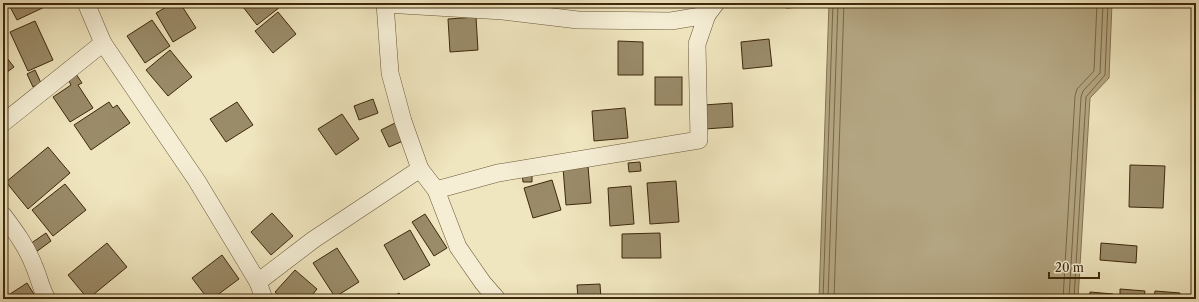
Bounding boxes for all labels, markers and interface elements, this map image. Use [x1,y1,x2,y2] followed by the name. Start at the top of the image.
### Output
[1049,254,1099,280] scale bar
[1055,260,1084,275] text: 20 m

